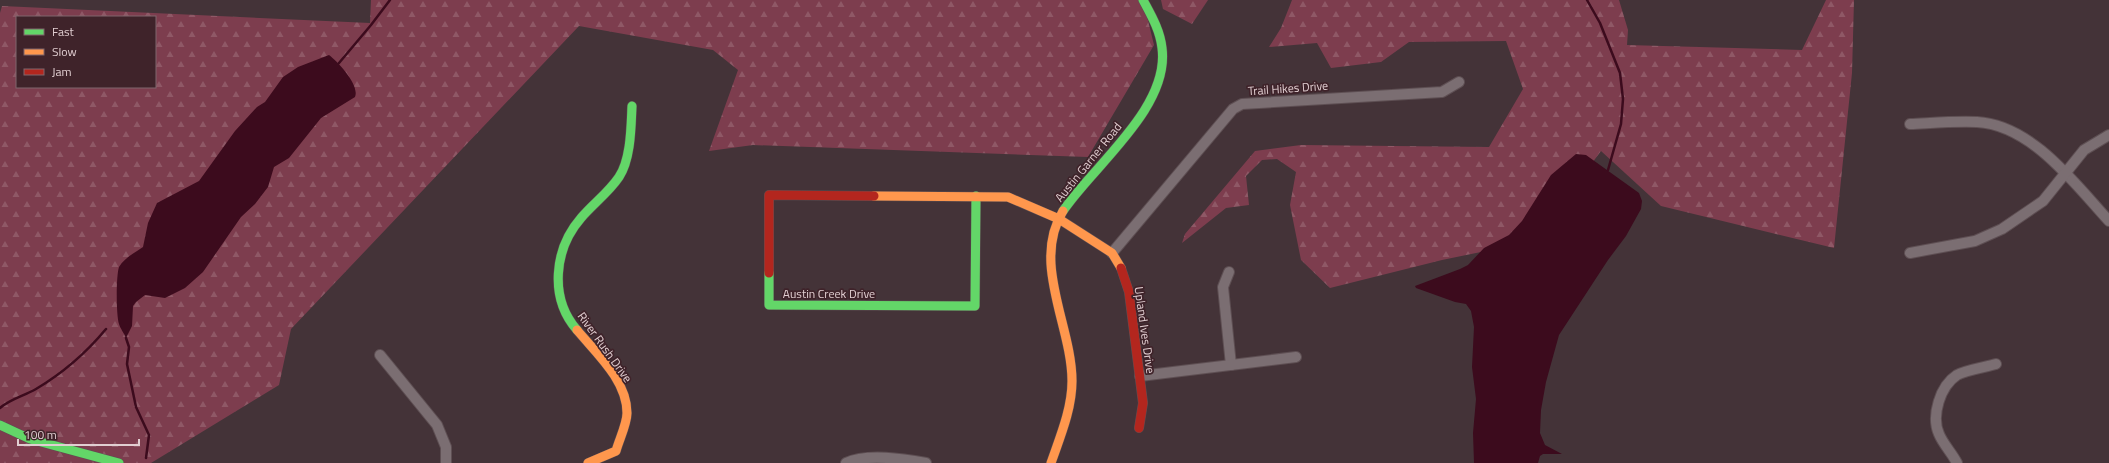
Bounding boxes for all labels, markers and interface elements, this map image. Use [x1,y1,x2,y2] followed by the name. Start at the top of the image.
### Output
[16,16,156,88] legend
[52,22,75,41] text: Fast
[52,42,77,61] text: Slow
[52,62,72,81] text: Jam
[1247,76,1329,100] street label: Trail Hikes Drive
[1050,118,1126,206] street label: Austin Garner Road
[783,284,875,303] street label: Austin Creek Drive
[1130,285,1160,375] street label: Upland Ives Drive
[573,308,637,386] street label: River Rush Drive
[18,421,139,447] scale bar
[24,425,57,444] text: 100 m

